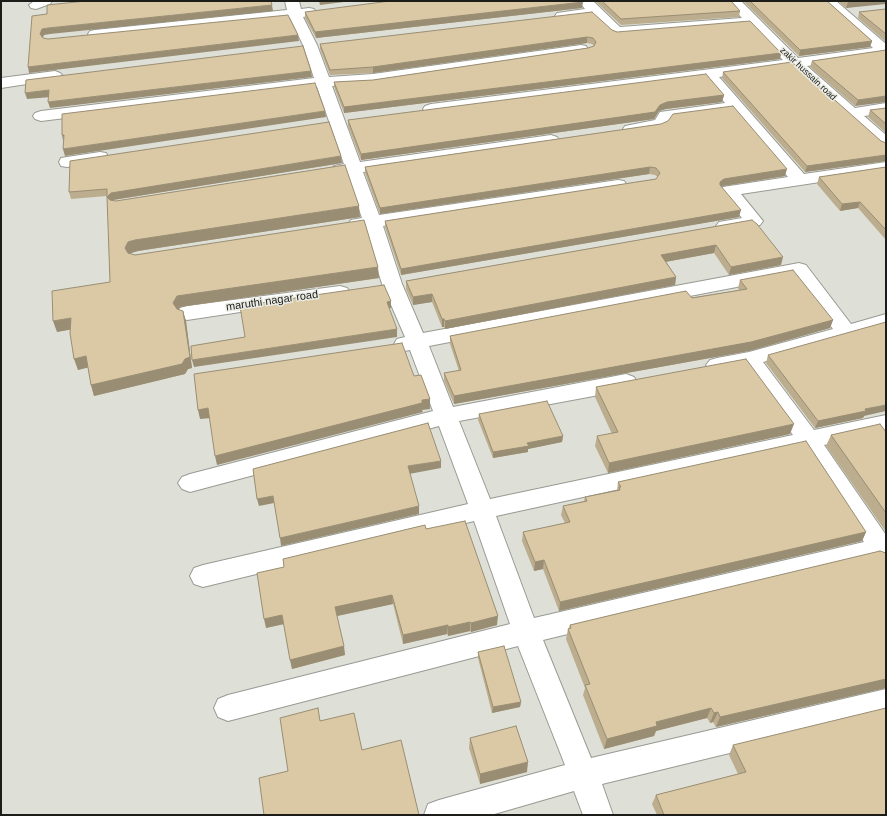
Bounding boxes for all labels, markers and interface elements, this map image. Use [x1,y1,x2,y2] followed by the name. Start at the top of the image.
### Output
[778,45,838,103] street label: zakir hussain road
[225,288,319,314] street label: maruthi nagar road

